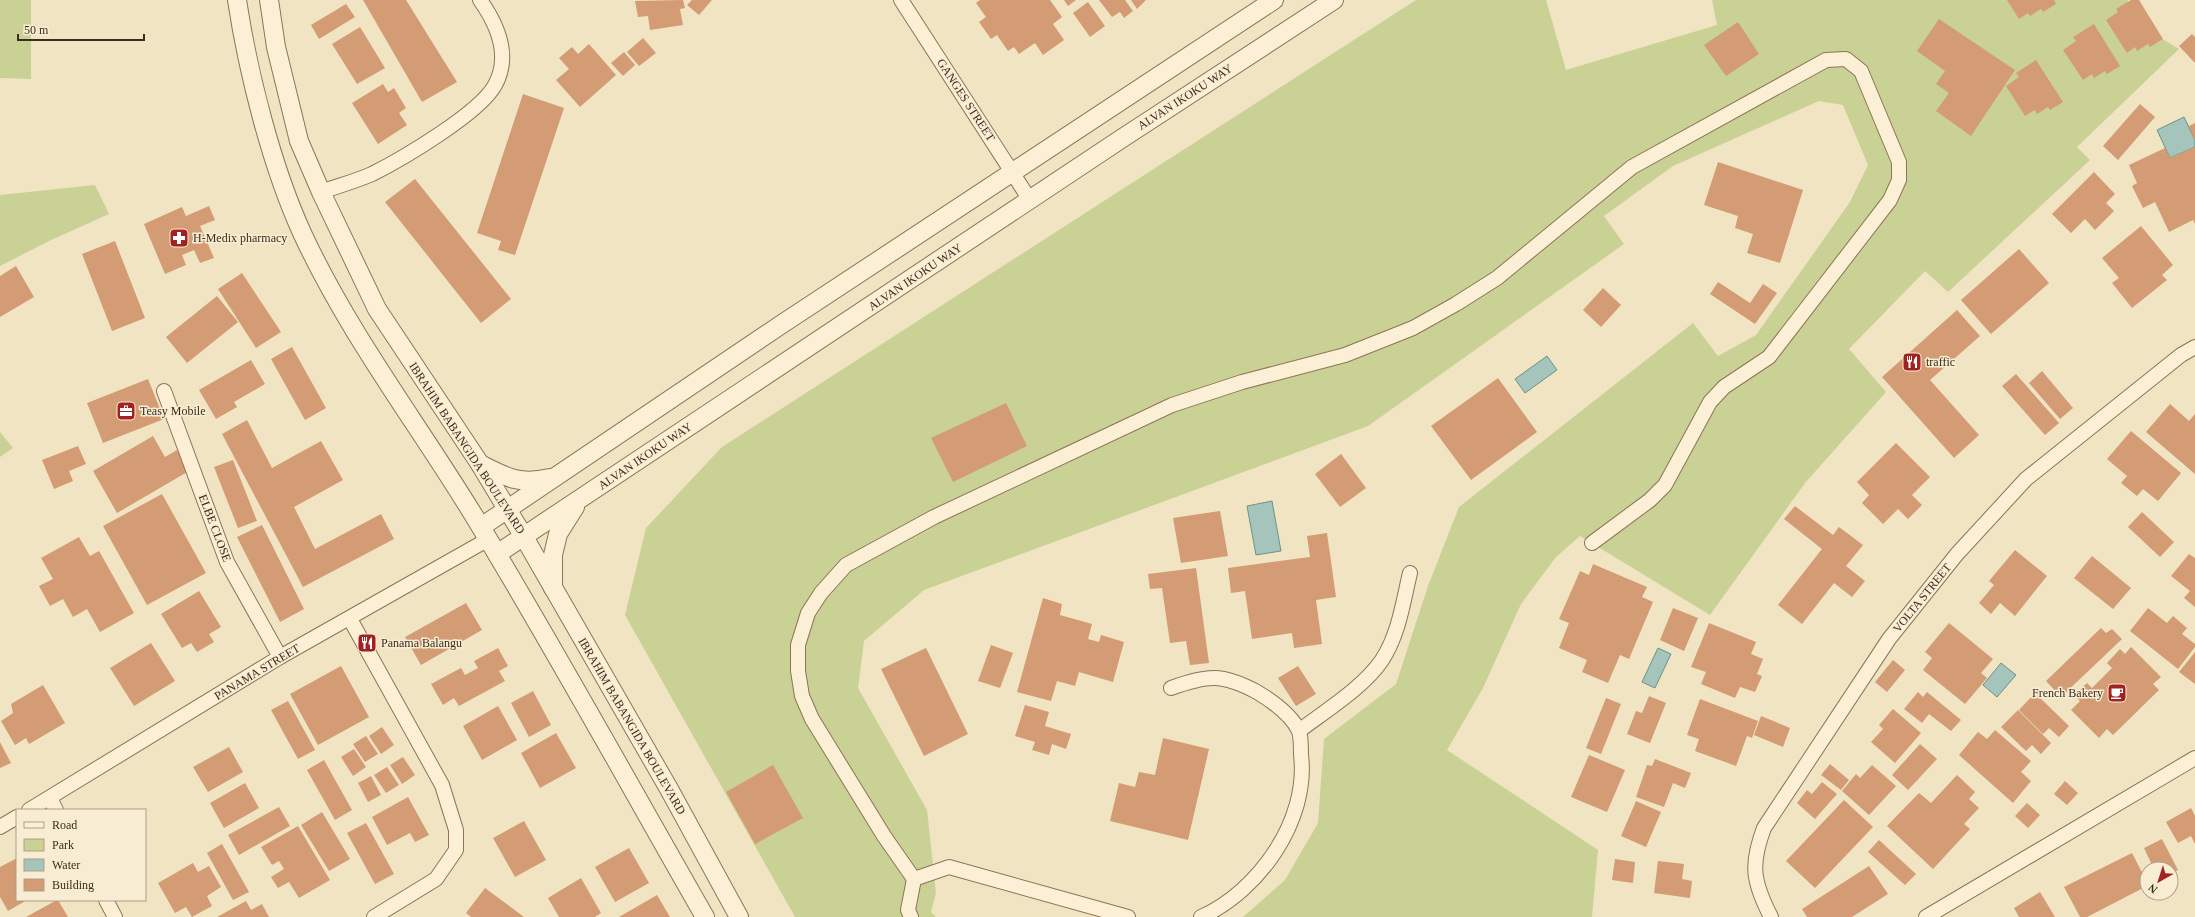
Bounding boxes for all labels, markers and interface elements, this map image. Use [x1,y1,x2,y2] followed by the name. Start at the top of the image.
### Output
[18,16,144,42] scale bar
[24,23,49,37] text: 50 m
[934,56,998,144] street label: GANGES STREET
[1135,61,1235,133] street label: ALVAN IKOKU WAY
[168,227,190,249] pharmacy icon: H-Medix pharmacy
[193,231,287,245] place label: H-Medix pharmacy
[865,240,965,314] street label: ALVAN IKOKU WAY
[1901,351,1923,373] restaurant icon: traffic
[1926,355,1955,369] place label: traffic
[406,360,528,537] street label: IBRAHIM BABANGIDA BOULEVARD
[115,400,137,422] office icon: Teasy Mobile
[140,404,205,418] place label: Teasy Mobile
[595,419,695,493] street label: ALVAN IKOKU WAY
[196,492,234,564] street label: ELBE CLOSE
[1890,560,1955,635] street label: VOLTA STREET
[356,632,378,654] restaurant icon: Panama Balangu
[575,635,689,817] street label: IBRAHIM BABANGIDA BOULEVARD
[381,636,462,650] place label: Panama Balangu
[212,641,303,703] street label: PANAMA STREET
[2106,682,2128,704] cafe icon: French Bakery
[2032,686,2103,700] place label: French Bakery
[16,809,146,901] legend
[52,818,77,832] text: Road
[52,838,74,852] text: Park
[52,858,80,872] text: Water
[2139,861,2179,901] north arrow
[52,878,94,892] text: Building
[2146,882,2160,896] text: N

